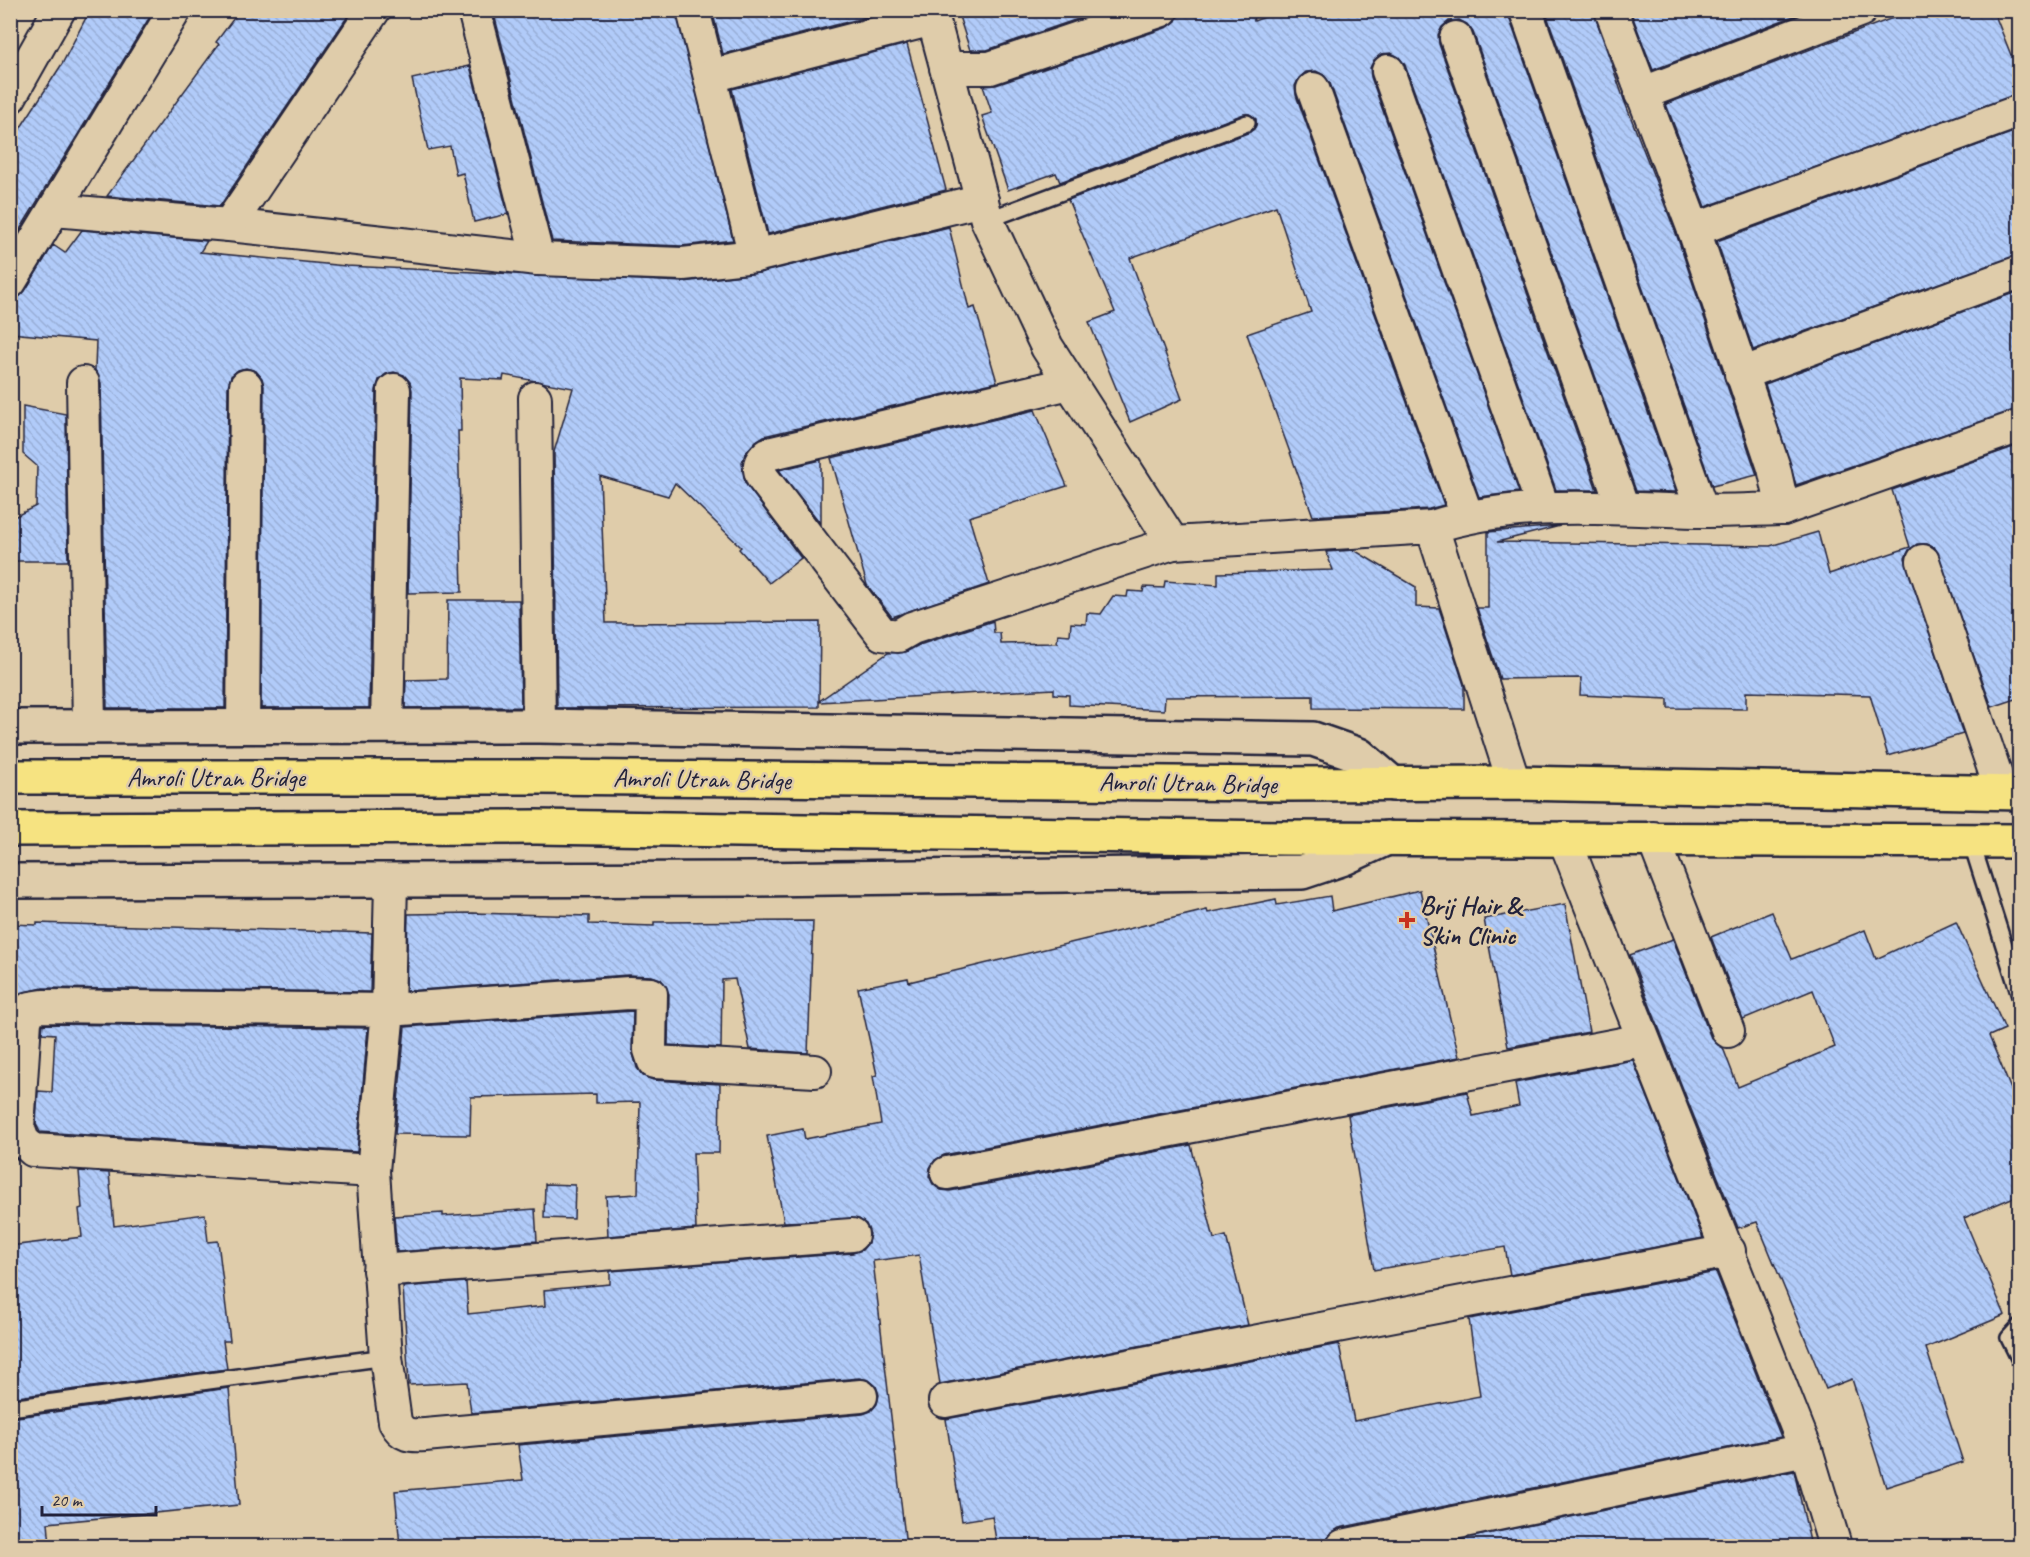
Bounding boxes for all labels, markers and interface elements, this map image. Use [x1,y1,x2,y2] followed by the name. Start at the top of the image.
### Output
[127,761,307,794] street label: Amroli Utran Bridge
[613,761,793,797] street label: Amroli Utran Bridge
[1099,765,1279,801] street label: Amroli Utran Bridge
[1420,889,1524,952] place label: Brij Hair & Skin Clinic
[1398,911,1416,929] marker: Brij Hair & Skin Clinic
[42,1479,156,1517] scale bar
[51,1489,84,1511] text: 20 m

